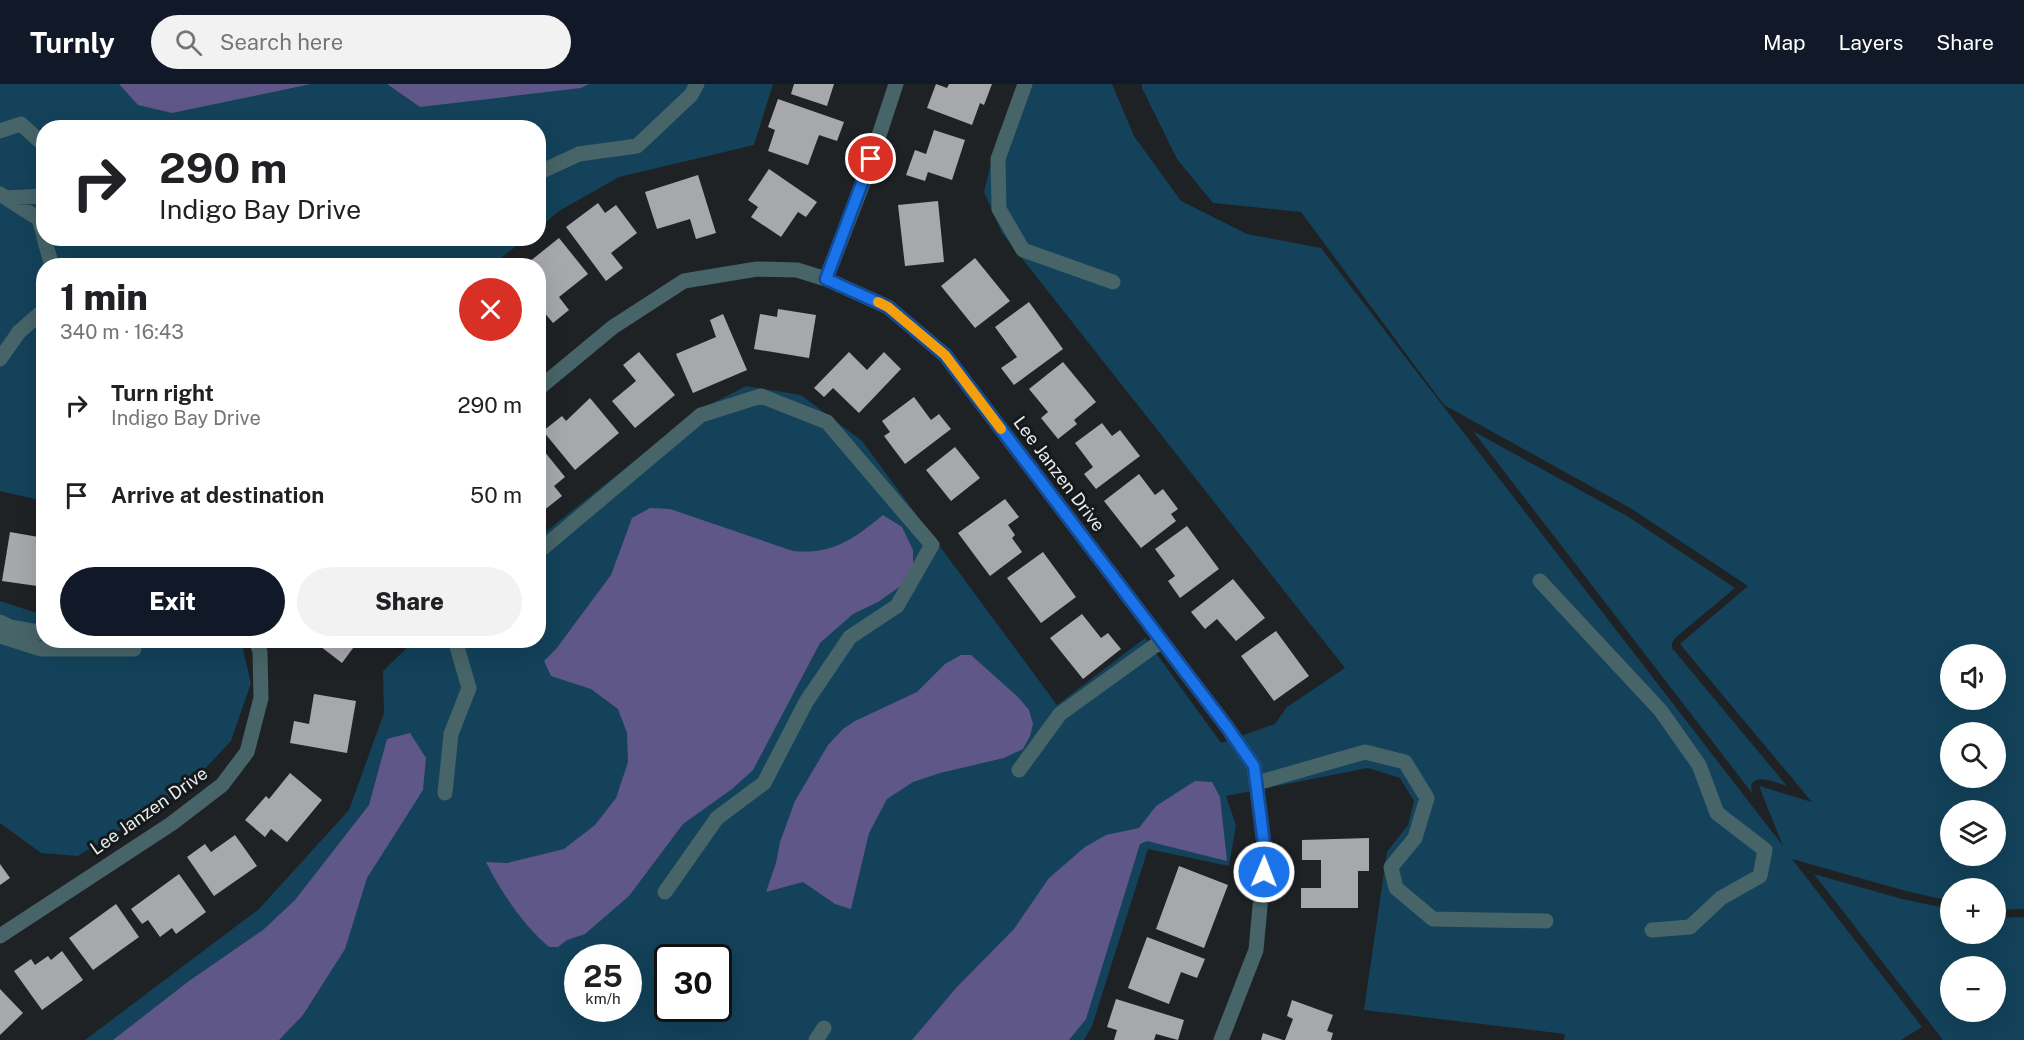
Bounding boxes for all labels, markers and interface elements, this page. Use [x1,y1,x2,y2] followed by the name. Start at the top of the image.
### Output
[151,15,571,69] search box
[30,26,115,59] text: Turnly
[172,26,205,59] icon: search
[220,29,343,55] text: Search here
[1763,30,1806,55] text: Map
[1839,30,1903,55] text: Layers
[1936,30,1994,55] text: Share
[845,133,896,184] pin
[854,142,887,175] icon: arrive
[159,143,287,192] text: 290 m
[60,144,138,222] icon: right
[159,193,361,225] text: Indigo Bay Drive
[60,276,148,318] text: 1 min
[459,278,522,341] button: close
[60,320,184,344] text: 340 m · 16:43
[111,380,214,406] text: Turn right
[60,389,93,422] icon: right
[457,392,522,418] text: 290 m
[111,406,261,430] text: Indigo Bay Drive
[1009,412,1109,535] street label: Lee Janzen Drive
[60,479,93,512] icon: arrive
[111,482,324,508] text: Arrive at destination
[470,482,522,508] text: 50 m
[60,567,285,636] button: Exit
[297,567,522,636] button: Share
[1940,644,2006,1022] map controls
[1940,644,2006,710] button: sound
[1940,722,2006,788] button: search
[86,762,212,859] street label: Lee Janzen Drive
[1940,800,2006,866] button: layers
[1232,840,1296,904] position arrow
[1940,878,2006,944] button: +
[654,944,732,1022] speed limit sign: 30
[1940,956,2006,1022] button: −
[583,958,623,994] text: 25
[585,990,621,1007] text: km/h

